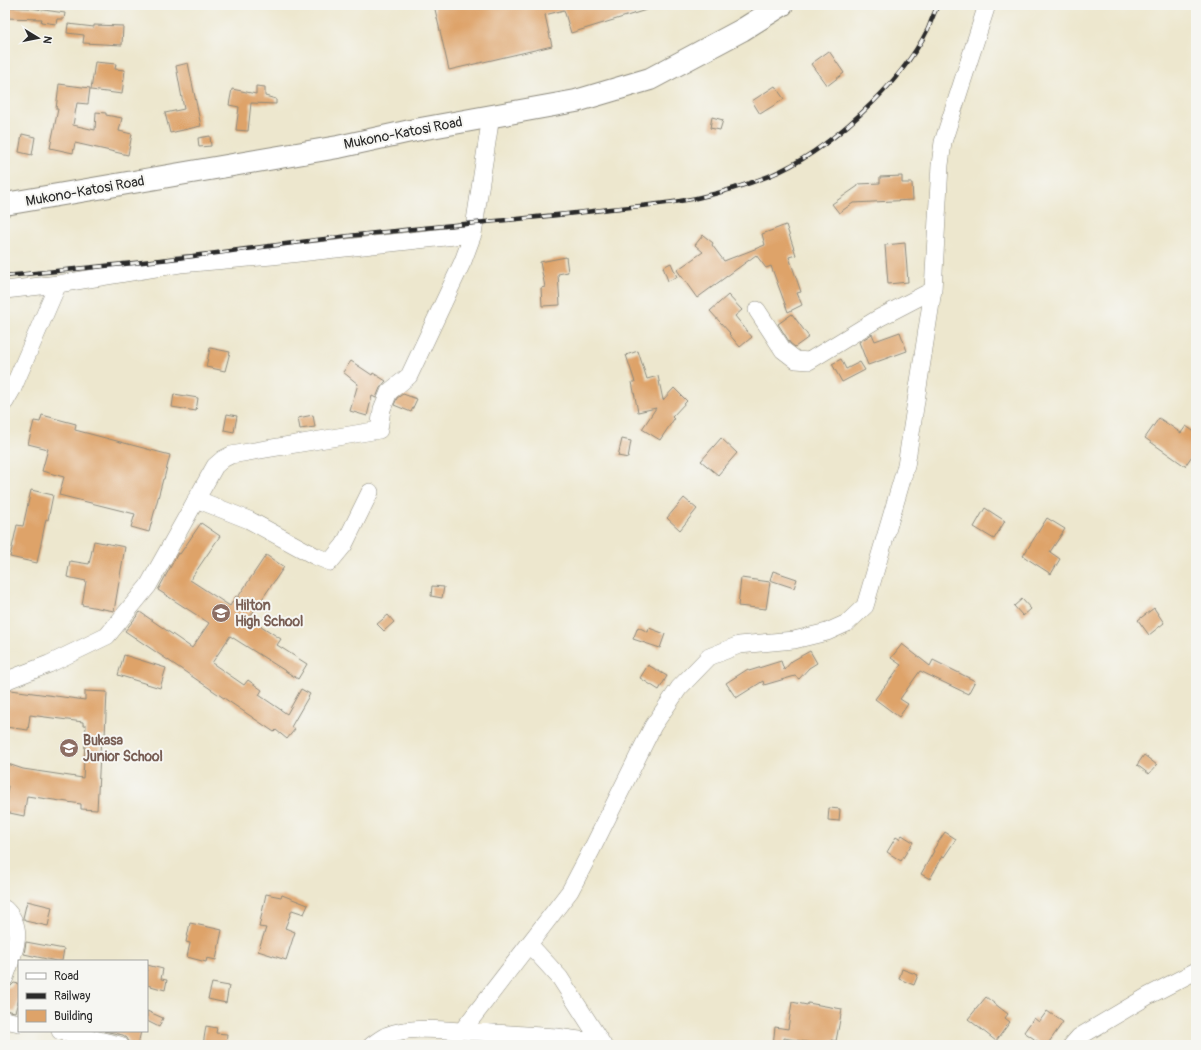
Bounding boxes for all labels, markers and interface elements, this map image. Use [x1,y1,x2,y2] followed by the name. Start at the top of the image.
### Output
[18,18,58,58] north arrow
[40,35,54,45] text: N
[342,113,464,153] street label: Mukono-Katosi Road
[24,172,146,210] street label: Mukono-Katosi Road
[235,597,303,630] place label: Hilton High School
[210,602,232,624] school or university icon: Hilton High School
[83,732,163,765] place label: Bukasa Junior School
[58,737,80,759] school or university icon: Bukasa Junior School
[18,960,148,1032] legend
[54,969,79,984] text: Road
[54,989,90,1004] text: Railway
[54,1009,93,1024] text: Building

